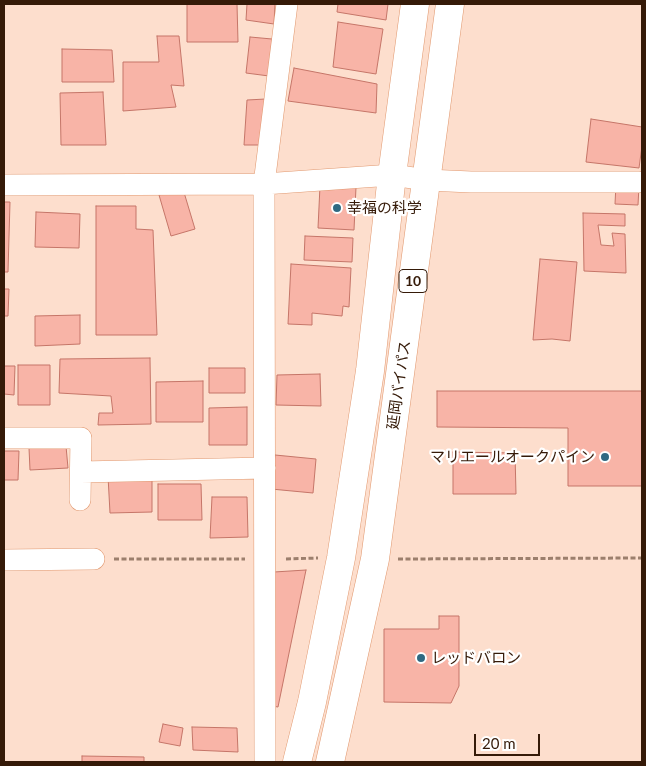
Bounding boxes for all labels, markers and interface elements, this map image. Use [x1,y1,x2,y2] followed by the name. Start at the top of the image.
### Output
[347,199,422,217] place label: 幸福の科学
[331,202,343,214] marker: 幸福の科学
[399,270,427,292] road number: 10
[384,339,414,431] street label: 延岡バイパス
[430,448,595,466] place label: マリエールオークパイン
[599,451,611,463] marker: マリエールオークパイン
[431,649,521,667] place label: レッドバロン
[415,652,427,664] marker: レッドバロン
[476,724,542,756] scale bar
[482,734,516,752] text: 20 m

